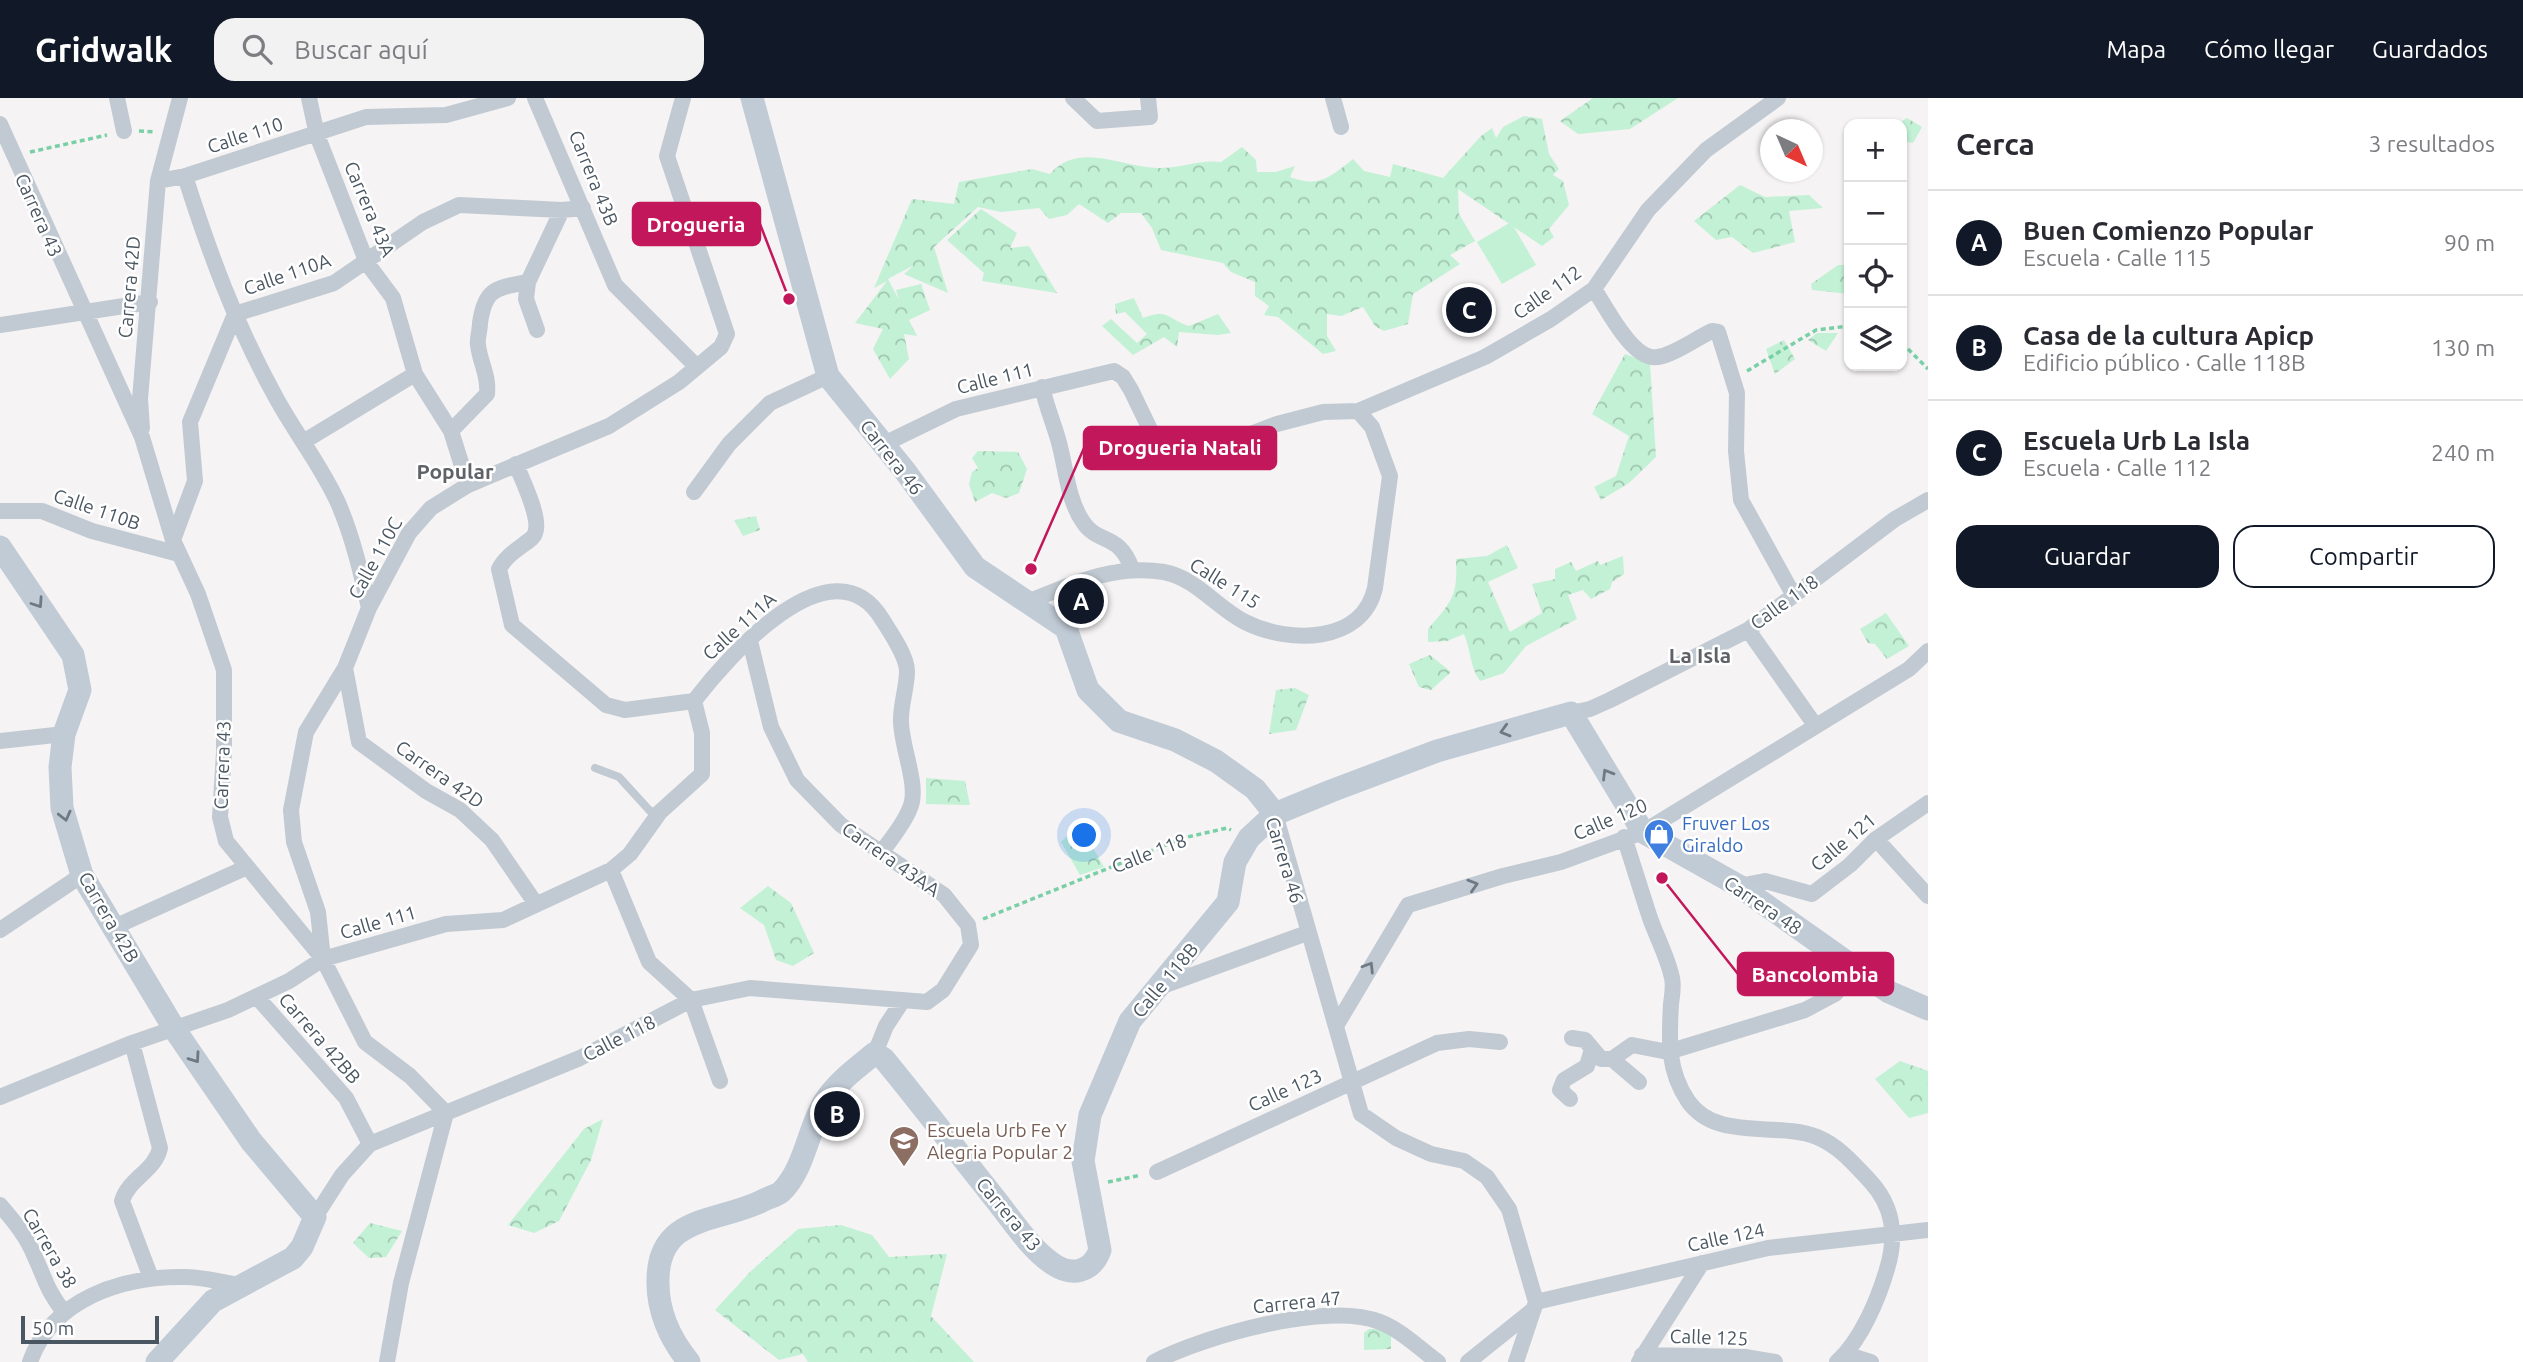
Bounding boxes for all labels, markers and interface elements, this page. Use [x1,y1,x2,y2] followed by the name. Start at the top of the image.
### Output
[214,18,704,81] search box
[238,30,276,68] icon: search
[35,31,172,68] text: Gridwalk
[294,35,428,64] text: Buscar aquí
[2106,36,2166,63] text: Mapa
[2204,36,2334,63] text: Cómo llegar
[2372,36,2488,63] text: Guardados
[204,112,286,158] street label: Calle 110
[1760,119,1823,182] north arrow
[1844,119,1907,371] map controls
[1844,119,1907,182] button: +
[565,127,623,229] street label: Carrera 43B
[1956,127,2035,161] text: Cerca
[2369,131,2495,156] text: 3 resultados
[340,158,400,261] street label: Carrera 43A
[11,170,67,260] street label: Carrera 43
[1844,182,1907,245] button: −
[633,203,760,245] callout: Drogueria
[646,212,746,236] text: Drogueria
[2023,216,2313,245] text: Buen Comienzo Popular
[1971,230,1987,255] text: A
[2444,230,2495,255] text: 90 m
[114,235,144,339] street label: Carrera 42D
[1844,245,1907,308] button: locate
[2023,245,2211,270] text: Escuela · Calle 115
[241,249,334,299] street label: Calle 110A
[1509,261,1585,323] street label: Calle 112
[1446,284,1492,336] pin: C
[1844,308,1907,371] button: layers
[2023,321,2314,350] text: Casa de la cultura Apicp
[1971,335,1987,360] text: B
[2431,335,2495,360] text: 130 m
[2023,350,2306,375] text: Edificio público · Calle 118B
[954,358,1036,398] street label: Calle 111
[856,415,928,499] street label: Carrera 46
[2023,426,2250,455] text: Escuela Urb La Isla
[1084,427,1276,469] callout: Drogueria Natali
[1098,435,1262,459] text: Drogueria Natali
[1972,440,1986,465] text: C
[2431,440,2495,465] text: 240 m
[2023,455,2211,480] text: Escuela · Calle 112
[416,459,494,483] district label: Popular
[51,484,143,534] street label: Calle 110B
[344,513,407,603] street label: Calle 110C
[1956,525,2219,588] button: Guardar
[2233,525,2495,588] button: Compartir
[1186,553,1264,613] street label: Calle 115
[1746,570,1822,634] street label: Calle 118
[1058,575,1104,627] pin: A
[698,587,781,665] street label: Calle 111A
[30,595,42,608] one-way arrow
[1669,643,1731,667] district label: La Isla
[209,720,235,810] street label: Carrera 43
[1500,723,1512,738] one-way arrow
[392,736,488,812] street label: Carrera 42D
[1603,768,1616,781] one-way arrow
[1570,794,1650,844] street label: Calle 120
[1806,808,1880,876] street label: Calle 121
[57,810,71,822] one-way arrow
[1682,812,1770,856] place label: Fruver Los Giraldo
[1261,814,1309,906] street label: Carrera 46
[838,817,945,901] street label: Carrera 43AA
[1642,817,1676,861] shop icon: Fruver Los Giraldo
[1067,818,1101,852] your location
[1108,829,1190,877] street label: Calle 118
[74,868,144,966] street label: Carrera 42B
[1720,871,1806,939] street label: Carrera 48
[1466,879,1479,893] one-way arrow
[337,901,419,943] street label: Calle 111
[1128,938,1202,1022] street label: Calle 118B
[1738,953,1893,995] callout: Bancolombia
[1361,962,1374,975] one-way arrow
[1751,962,1879,986] text: Bancolombia
[275,988,365,1088] street label: Carrera 42BB
[579,1010,659,1066] street label: Calle 118
[187,1050,199,1063] one-way arrow
[1245,1064,1325,1116] street label: Calle 123
[814,1088,860,1140] pin: B
[927,1119,1073,1163] place label: Escuela Urb Fe Y Alegria Popular 2
[887,1124,921,1168] school or university icon: Escuela Urb Fe Y Alegria Popular 2
[972,1173,1046,1255] street label: Carrera 43
[18,1204,82,1292] street label: Carrera 38
[1685,1218,1767,1256] street label: Calle 124
[1252,1286,1342,1318] street label: Carrera 47
[21,1313,159,1345] scale bar
[32,1317,74,1339] text: 50 m
[1669,1325,1749,1349] street label: Calle 125

